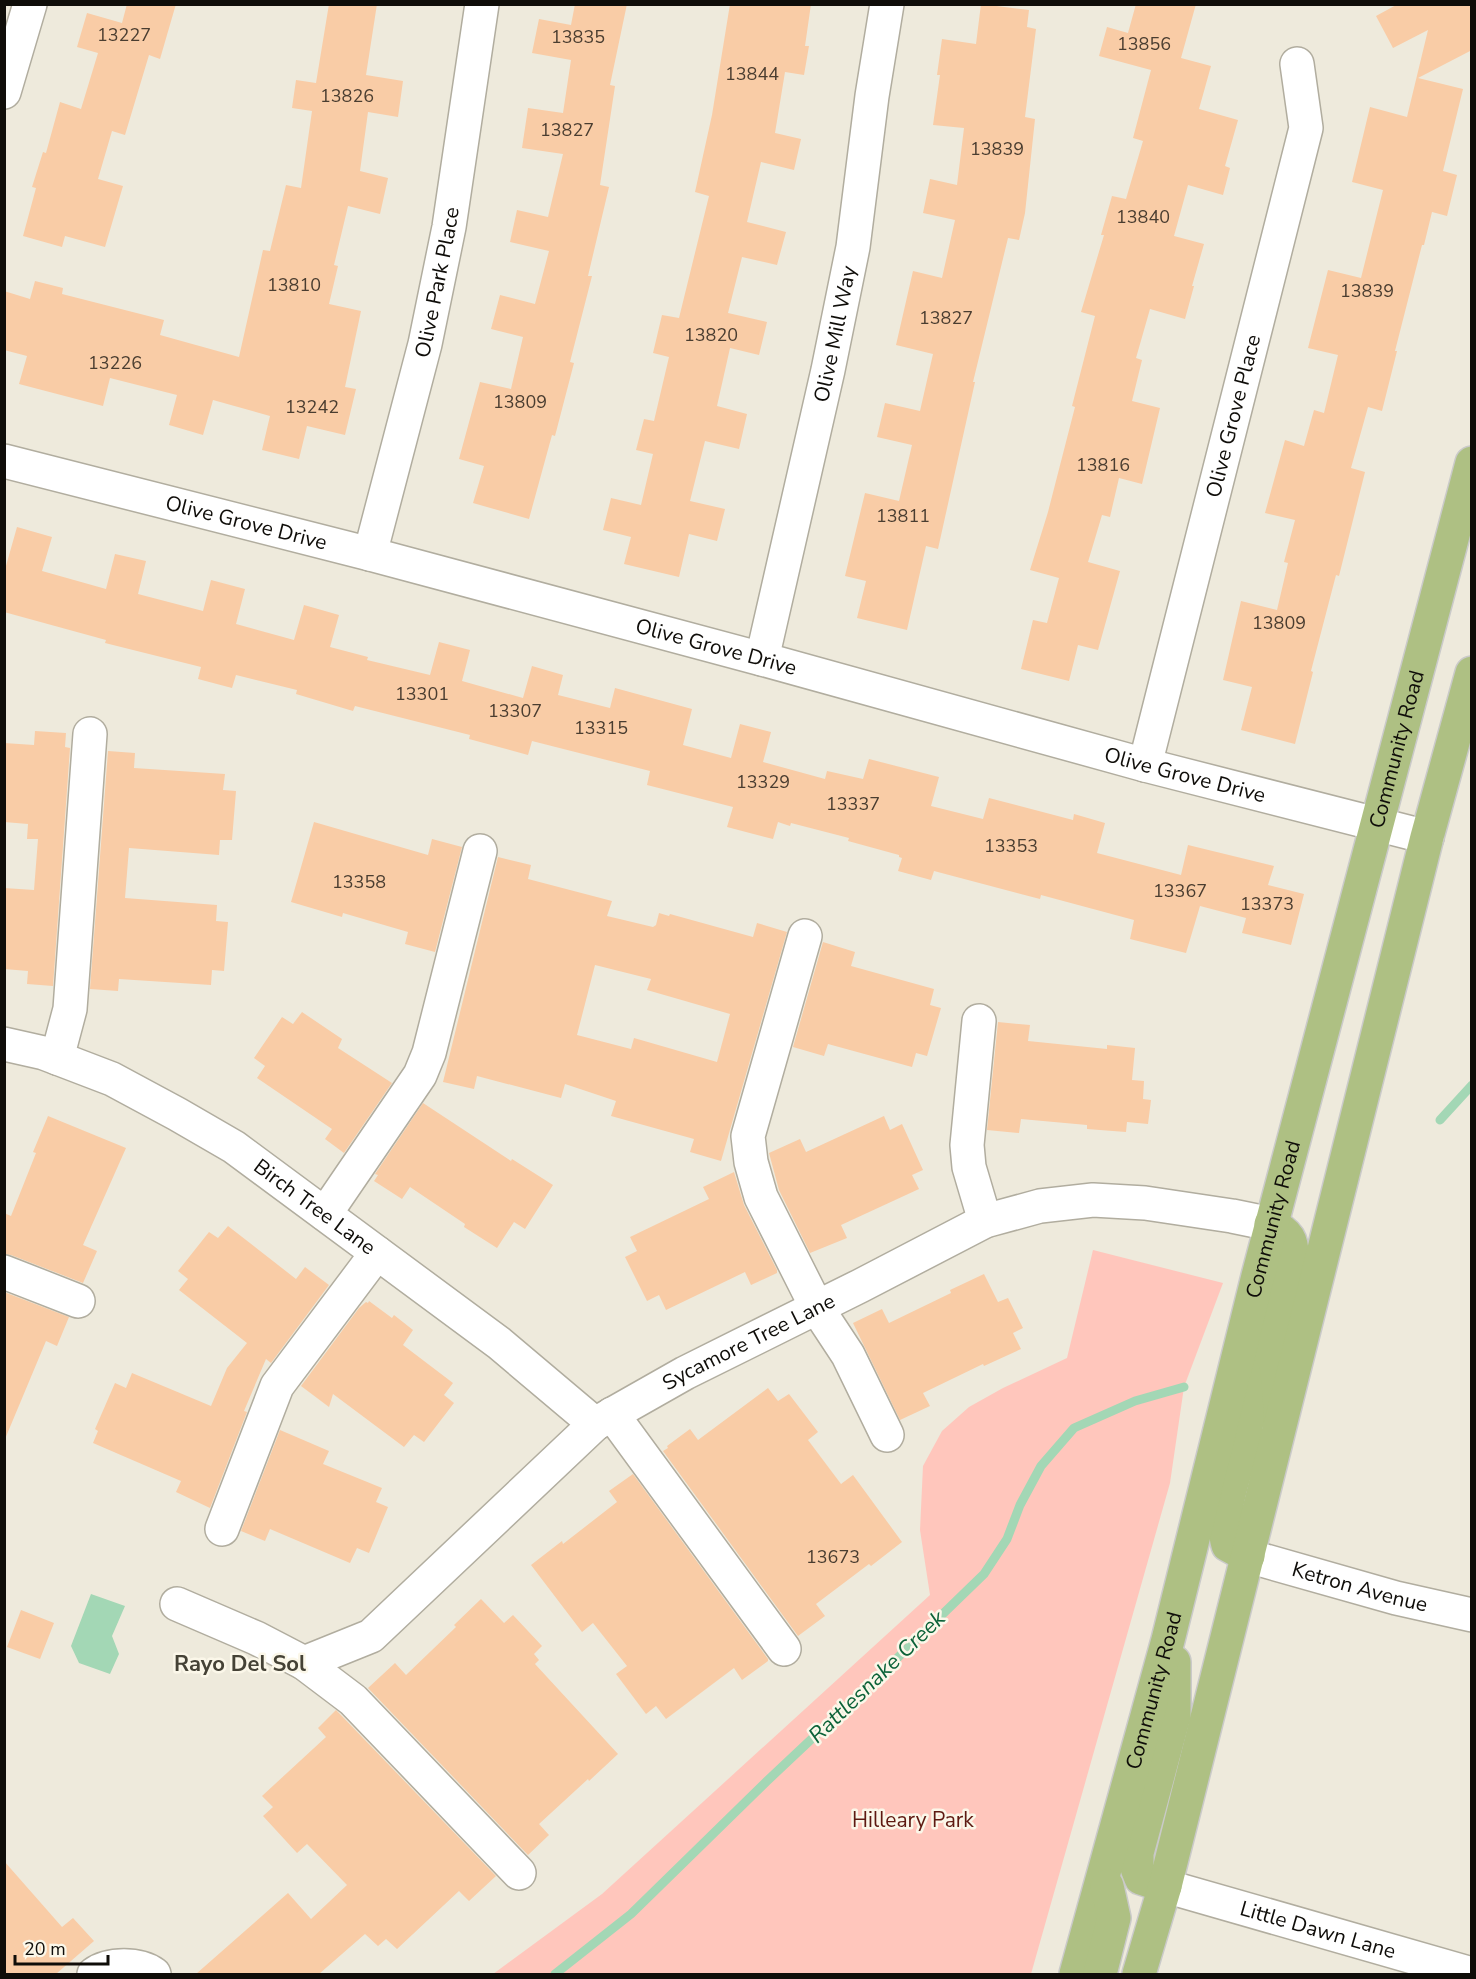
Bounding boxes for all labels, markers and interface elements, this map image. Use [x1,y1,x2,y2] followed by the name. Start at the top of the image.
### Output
[97,23,151,47] house number: 13227
[551,25,605,49] house number: 13835
[1117,32,1171,56] house number: 13856
[725,62,779,86] house number: 13844
[320,84,374,108] house number: 13826
[540,118,594,142] house number: 13827
[970,137,1024,161] house number: 13839
[408,205,466,361] street label: Olive Park Place
[1116,205,1170,229] house number: 13840
[807,263,863,405] street label: Olive Mill Way
[267,273,321,297] house number: 13810
[1340,279,1394,303] house number: 13839
[919,306,973,330] house number: 13827
[684,323,738,347] house number: 13820
[1199,331,1267,500] street label: Olive Grove Place
[88,351,142,375] house number: 13226
[493,390,547,414] house number: 13809
[285,395,339,419] house number: 13242
[1076,453,1130,477] house number: 13816
[163,489,330,557] street label: Olive Grove Drive
[876,504,930,528] house number: 13811
[1252,611,1306,635] house number: 13809
[632,612,800,682] street label: Olive Grove Drive
[1362,667,1431,831] street label: Community Road
[395,682,449,706] house number: 13301
[488,699,542,723] house number: 13307
[574,716,628,740] house number: 13315
[1101,740,1269,809] street label: Olive Grove Drive
[736,770,790,794] house number: 13329
[826,792,880,816] house number: 13337
[984,834,1038,858] house number: 13353
[332,870,386,894] house number: 13358
[1153,879,1207,903] house number: 13367
[1240,892,1294,916] house number: 13373
[1239,1137,1307,1301] street label: Community Road
[248,1152,382,1261] street label: Birch Tree Lane
[657,1287,840,1397] street label: Sycamore Tree Lane
[806,1545,860,1569] house number: 13673
[1289,1555,1430,1619] street label: Ketron Avenue
[802,1603,953,1750] water label: Rattlesnake Creek
[1119,1609,1188,1772] street label: Community Road
[174,1649,306,1679] district label: Rayo Del Sol
[852,1806,974,1834] park label: Hilleary Park
[1237,1894,1399,1965] street label: Little Dawn Lane
[15,1928,108,1966] scale bar
[24,1937,66,1961] text: 20 m

